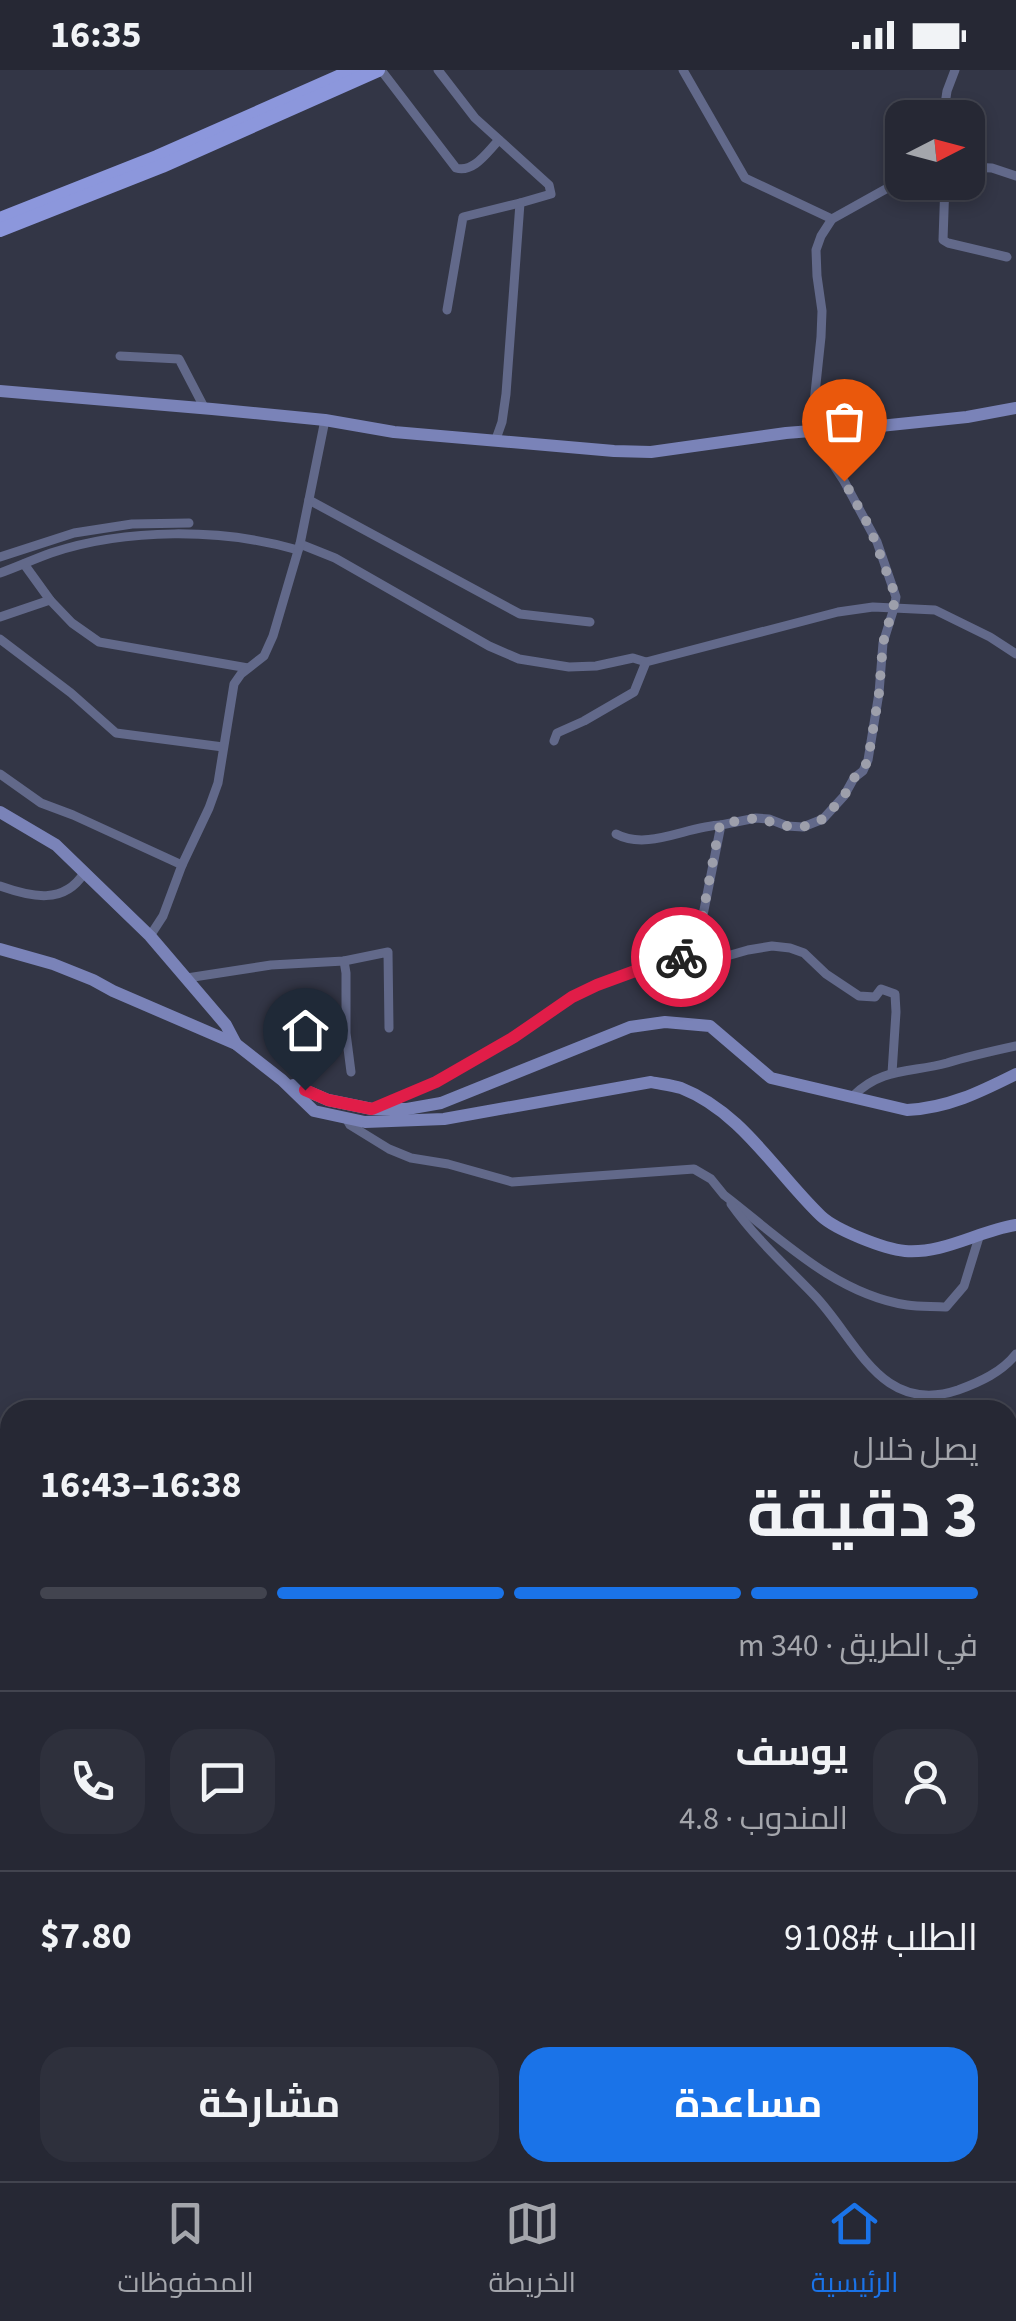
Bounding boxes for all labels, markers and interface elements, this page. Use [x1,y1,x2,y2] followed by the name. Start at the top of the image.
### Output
[50,8,142,62] text: 16:35
[885,100,985,200] north arrow
[885,100,985,200] map controls
[802,379,887,482] pin
[817,394,872,449] icon: bag
[631,907,731,1007] courier
[654,930,709,985] icon: bike
[263,988,348,1091] pin
[278,1003,333,1058] icon: home
[853,1427,978,1473] text: يصل خلال
[40,1458,242,1512] text: 16:38–16:43
[747,1469,978,1562] text: 3 دقيقة
[738,1623,978,1669] text: في الطريق · 340 m
[735,1726,848,1780] text: يوسف
[40,1729,145,1834] button: phone
[170,1729,275,1834] button: chat
[873,1729,978,1834] button: person
[679,1796,848,1842] text: المندوب · 4.8
[40,1909,132,1963] text: $7.80
[784,1911,978,1965] text: الطلب #9108
[40,2047,499,2162] button: مشاركة
[519,2047,978,2162] button: مساعدة
[117,2196,254,2308] tab: المحفوظات
[489,2196,576,2308] tab: الخريطة
[811,2196,899,2308] tab: الرئيسية

